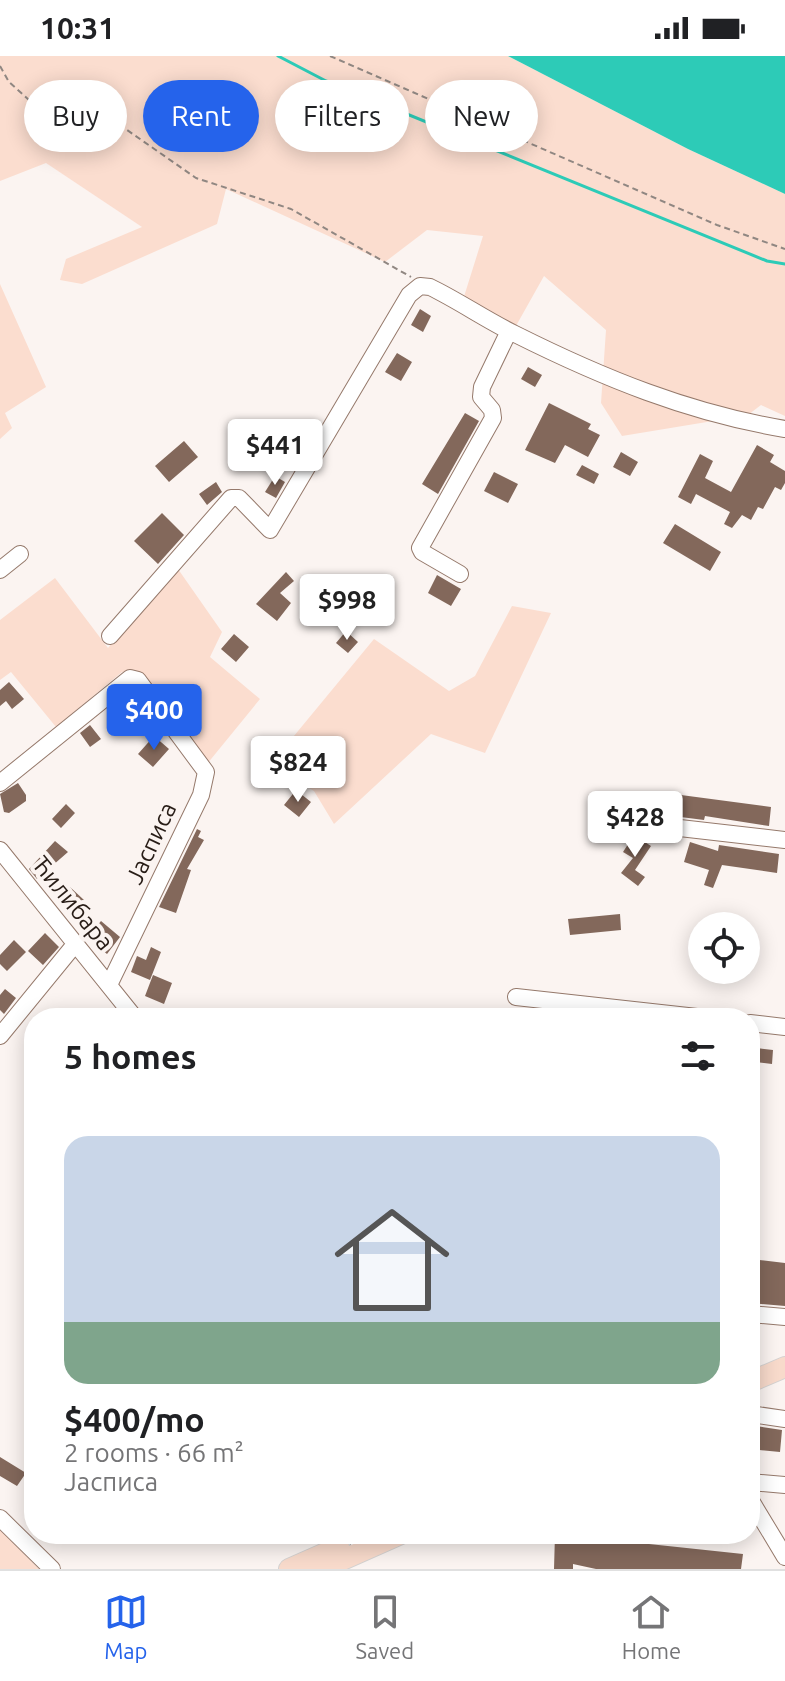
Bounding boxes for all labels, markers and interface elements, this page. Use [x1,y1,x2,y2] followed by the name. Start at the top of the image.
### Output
[40,11,115,45] text: 10:31
[24,80,127,152] chip: Buy
[143,80,259,152] chip: Rent
[275,80,409,152] chip: Filters
[425,80,538,152] chip: New
[228,419,322,487] pin: $441
[246,430,304,459] text: $441
[300,574,394,642] pin: $998
[318,585,376,614] text: $998
[107,684,201,752] pin: $400
[125,695,183,724] text: $400
[251,736,345,804] pin: $824
[269,747,327,776] text: $824
[588,791,682,859] pin: $428
[120,798,182,888] street label: Јасписа
[606,802,664,831] text: $428
[27,851,119,955] street label: Ћилибара
[688,912,760,984] map controls
[688,912,760,984] button: locate
[676,1034,720,1078] icon: filters
[64,1037,197,1075] text: 5 homes
[320,1188,464,1332] icon: home
[64,1400,205,1438] text: $400/mo
[64,1438,244,1467] text: 2 rooms · 66 m²
[64,1467,158,1496] text: Јасписа
[104,1590,148,1663] tab: Map
[356,1590,414,1663] tab: Saved
[622,1590,681,1663] tab: Home

